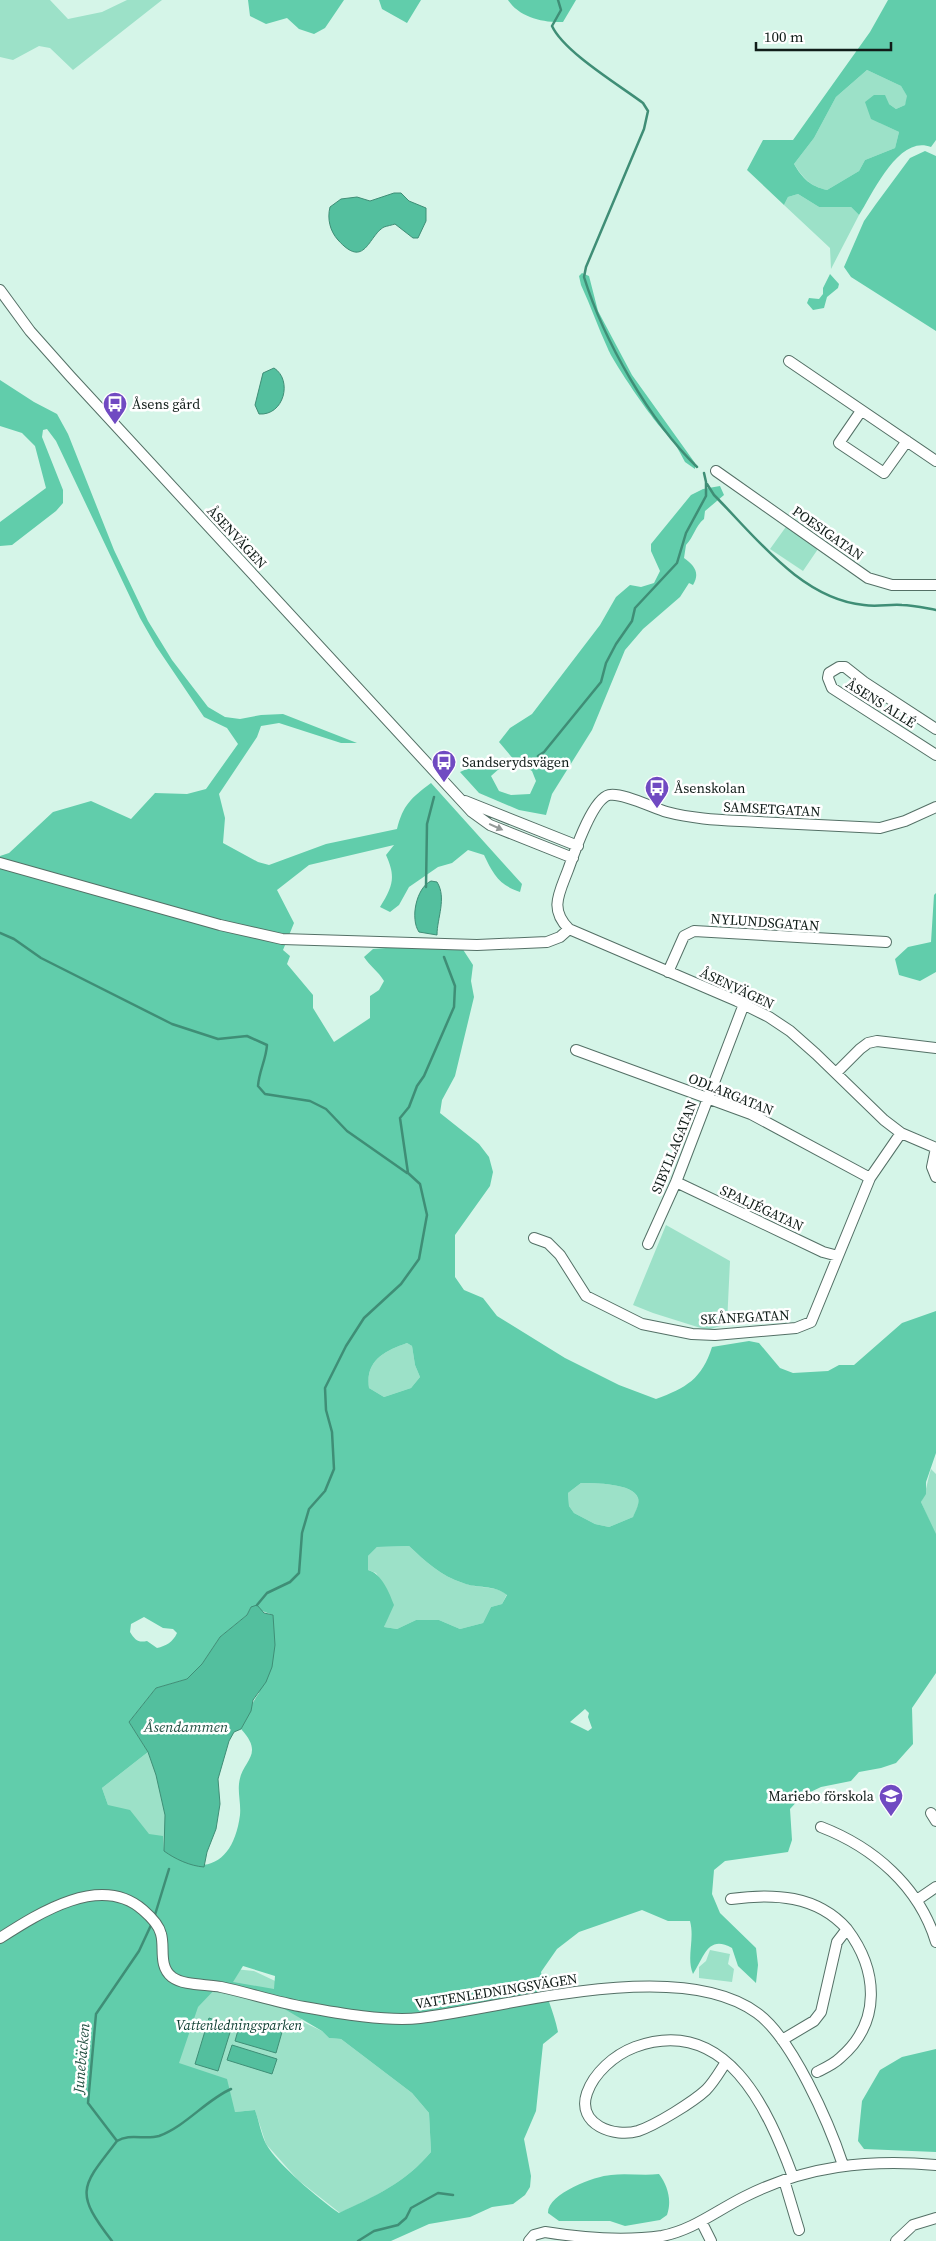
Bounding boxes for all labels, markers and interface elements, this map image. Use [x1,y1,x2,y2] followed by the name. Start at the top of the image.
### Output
[756,20,891,52] scale bar
[764,26,804,47] text: 100 m
[102,391,128,425] bus stop icon: Åsens gård
[132,394,200,414] place label: Åsens gård
[203,501,271,573] street label: ÅSENVÄGEN
[788,501,868,565] street label: POESIGATAN
[842,674,920,732] street label: ÅSENS ALLÉ
[431,749,457,783] bus stop icon: Sandserydsvägen
[462,752,570,772] place label: Sandserydsvägen
[644,775,670,809] bus stop icon: Åsenskolan
[674,778,746,798] place label: Åsenskolan
[723,796,821,822] street label: SAMSETGATAN
[489,824,503,832] one-way arrow
[710,908,820,936] street label: NYLUNDSGATAN
[697,962,777,1014] street label: ÅSENVÄGEN
[685,1068,777,1120] street label: ODLARGATAN
[646,1097,702,1197] street label: SIBYLLAGATAN
[717,1180,807,1236] street label: SPALJÉGATAN
[700,1305,790,1329] street label: SKÅNEGATAN
[143,1716,229,1737] water label: Åsendammen
[878,1783,904,1817] school or university icon: Mariebo förskola
[768,1786,875,1806] place label: Mariebo förskola
[413,1968,579,2014] street label: VATTENLEDNINGSVÄGEN
[176,2015,302,2035] park label: Vattenledningsparken
[67,2022,95,2096] water label: Junebäcken

